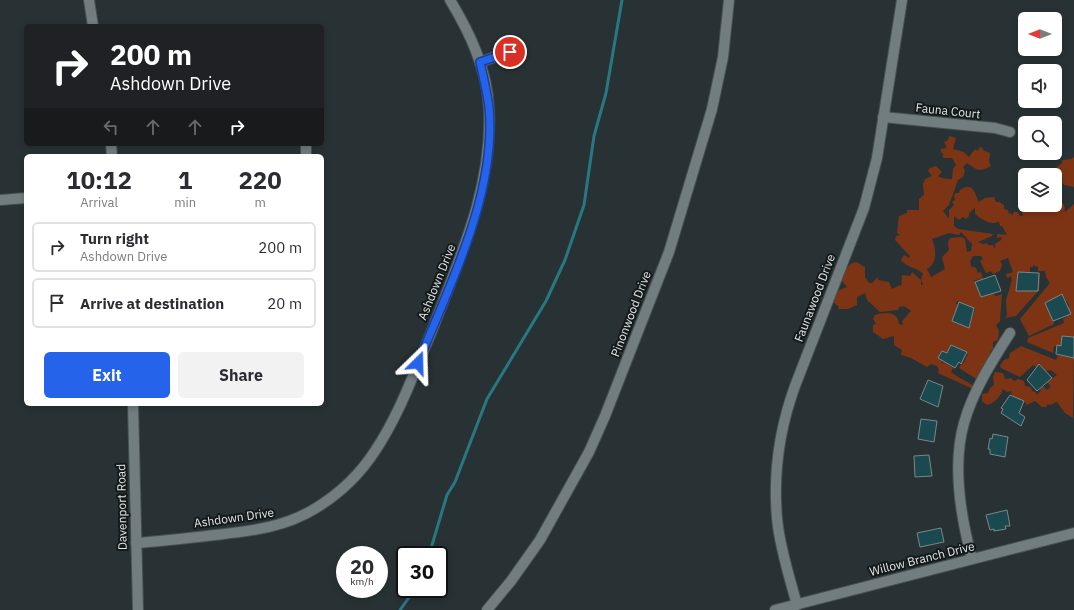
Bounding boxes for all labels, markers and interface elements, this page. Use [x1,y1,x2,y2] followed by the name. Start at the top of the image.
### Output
[1018,12,1062,56] north arrow
[1018,12,1062,212] map controls
[493,35,527,69] pin
[110,36,192,73] text: 200 m
[44,40,96,92] icon: right
[499,41,521,63] icon: arrive
[1018,64,1062,108] button: sound
[110,72,231,95] text: Ashdown Drive
[915,100,981,121] street label: Fauna Court
[100,116,122,138] icon: left
[142,116,164,138] icon: ahead
[184,116,206,138] icon: ahead
[226,116,248,138] icon: right
[1018,116,1062,160] button: search
[66,164,132,196] text: 10:12
[178,164,192,196] text: 1
[238,164,282,196] text: 220
[1018,168,1062,212] button: layers
[80,194,118,211] text: Arrival
[174,194,196,211] text: min
[254,194,266,211] text: m
[80,229,149,248] text: Turn right
[46,236,68,258] icon: right
[258,238,302,257] text: 200 m
[414,241,459,322] street label: Ashdown Drive
[80,248,167,265] text: Ashdown Drive
[791,251,838,344] street label: Faunawood Drive
[607,268,654,359] street label: Pinonwood Drive
[46,292,68,314] icon: arrive
[80,294,224,313] text: Arrive at destination
[267,294,302,313] text: 20 m
[397,342,439,384] position arrow
[44,352,170,398] button: Exit
[178,352,304,398] button: Share
[113,464,130,550] street label: Davenport Road
[193,504,275,531] street label: Ashdown Drive
[868,538,976,579] street label: Willow Branch Drive
[396,546,448,598] speed limit sign: 30
[350,553,374,580] text: 20
[350,575,374,588] text: km/h

